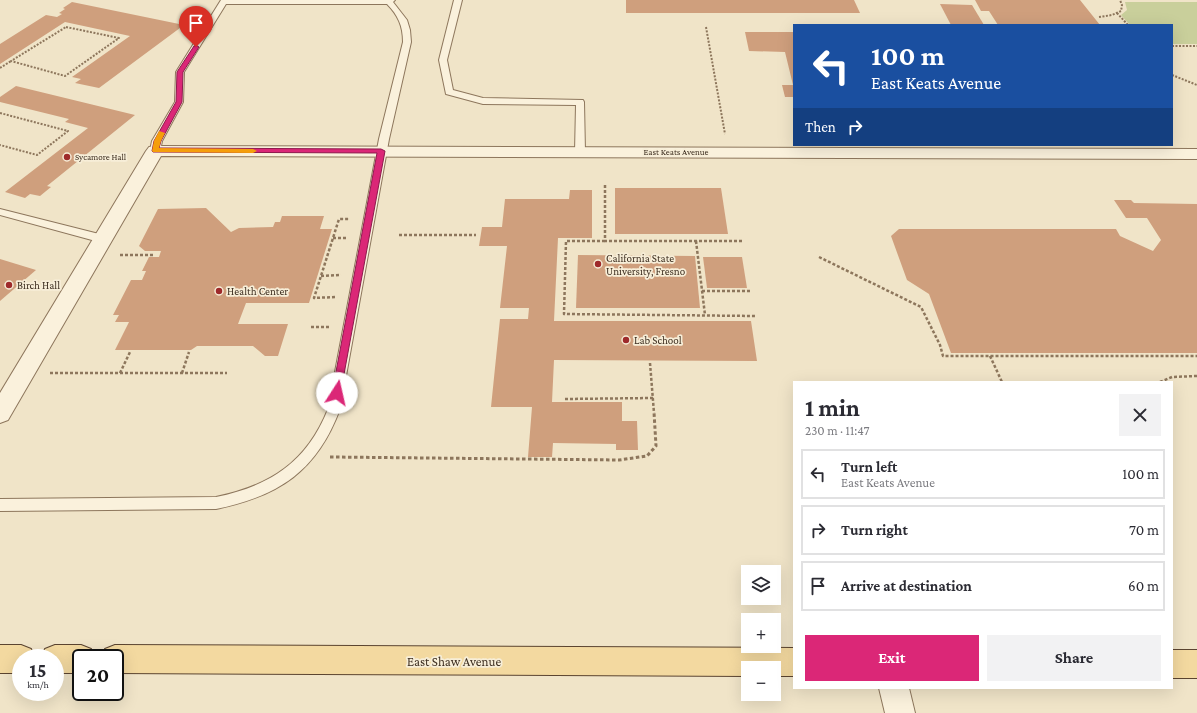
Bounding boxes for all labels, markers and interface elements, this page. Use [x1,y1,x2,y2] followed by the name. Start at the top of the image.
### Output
[179,6,213,47] pin
[185,12,207,34] icon: arrive
[805,40,857,92] icon: left
[871,40,945,71] text: 100 m
[871,73,1001,93] text: East Keats Avenue
[844,116,866,138] icon: right
[805,119,836,135] text: Then
[643,147,709,157] street label: East Keats Avenue
[62,152,72,162] marker: Sycamore Hall
[75,152,127,162] place label: Sycamore Hall
[606,252,686,278] place label: California State University, Fresno
[593,259,603,269] marker: California State University, Fresno
[17,279,60,291] place label: Birch Hall
[4,280,14,290] marker: Birch Hall
[227,285,288,297] place label: Health Center
[214,286,224,296] marker: Health Center
[634,334,682,346] place label: Lab School
[621,335,631,345] marker: Lab School
[316,372,358,414] position arrow
[805,394,860,421] text: 1 min
[1119,394,1161,436] button: close
[805,423,870,438] text: 230 m · 11:47
[841,459,897,475] text: Turn left
[807,463,829,485] icon: left
[1122,466,1159,482] text: 100 m
[841,475,935,490] text: East Keats Avenue
[807,519,829,541] icon: right
[841,522,908,538] text: Turn right
[1129,522,1159,538] text: 70 m
[741,565,781,701] map controls
[741,565,781,605] button: layers
[807,575,829,597] icon: arrive
[841,578,972,594] text: Arrive at destination
[1128,578,1159,594] text: 60 m
[741,613,781,653] button: +
[805,635,979,681] button: Exit
[987,635,1161,681] button: Share
[72,649,124,701] speed limit sign: 20
[407,654,501,669] street label: East Shaw Avenue
[29,659,47,681] text: 15
[741,661,781,701] button: −
[27,679,49,690] text: km/h

